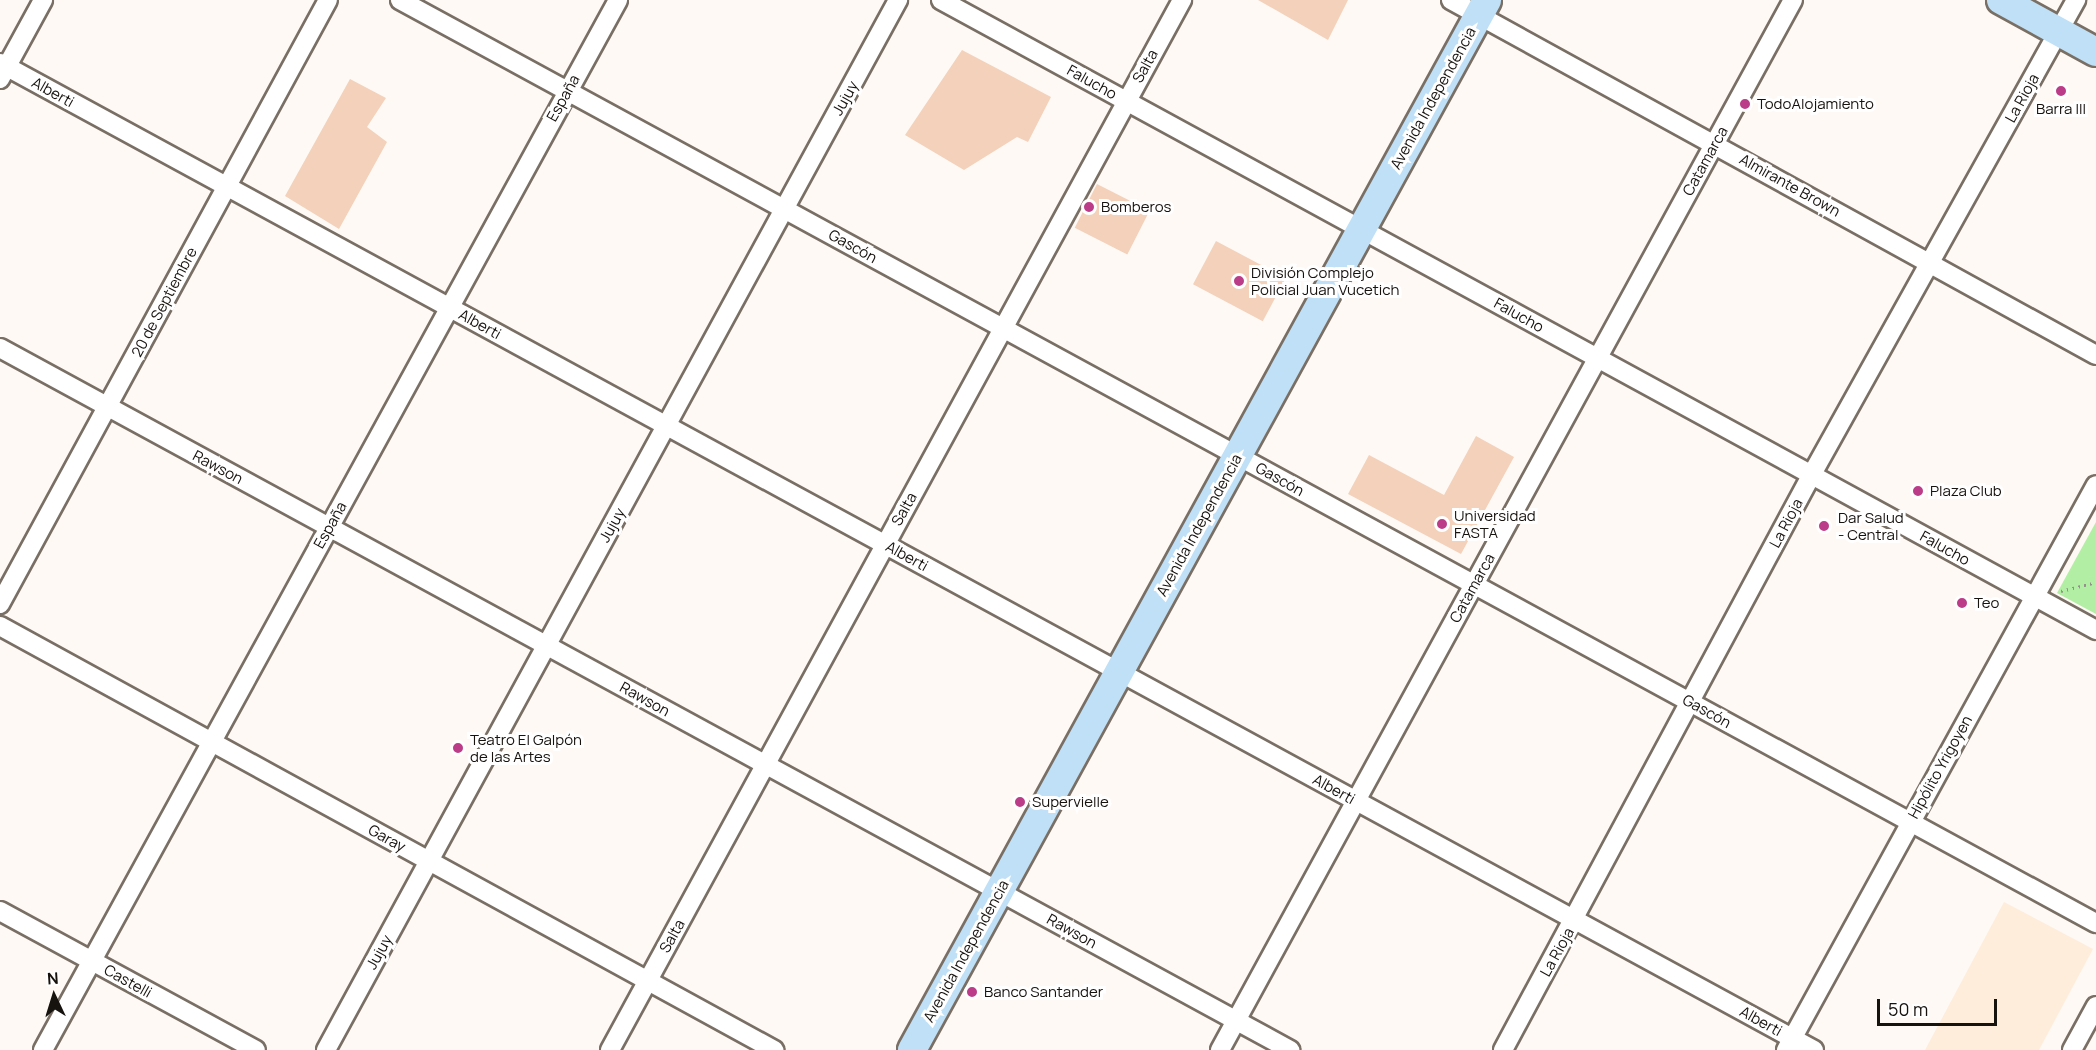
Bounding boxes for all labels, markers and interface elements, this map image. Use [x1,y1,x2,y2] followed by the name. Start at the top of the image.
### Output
[1386,24,1480,172] street label: Avenida Independencia
[1129,46,1161,86] street label: Salta
[1064,61,1120,103] street label: Falucho
[2001,70,2043,126] street label: La Rioja
[543,71,583,125] street label: España
[29,73,77,111] street label: Alberti
[828,78,862,118] street label: Jujuy
[2054,84,2068,98] marker: Barra III
[1757,95,1874,113] place label: TodoAlojamiento
[1738,97,1752,111] marker: TodoAlojamiento
[2036,100,2086,118] place label: Barra III
[1679,123,1731,199] street label: Catamarca
[1736,150,1844,220] street label: Almirante Brown
[1101,198,1171,216] place label: Bomberos
[1082,200,1096,214] marker: Bomberos
[826,225,880,267] street label: Gascón
[127,244,201,360] street label: 20 de Septiembre
[1251,263,1399,298] place label: División Complejo Policial Juan Vucetich
[1232,274,1246,288] marker: División Complejo Policial Juan Vucetich
[1491,294,1547,336] street label: Falucho
[456,305,504,343] street label: Alberti
[190,446,246,488] street label: Rawson
[1152,451,1246,599] street label: Avenida Independencia
[1253,458,1307,500] street label: Gascón
[1930,482,2002,500] place label: Plaza Club
[1911,484,1925,498] marker: Plaza Club
[888,489,920,529] street label: Salta
[1766,495,1806,551] street label: La Rioja
[310,498,350,552] street label: España
[595,505,629,545] street label: Jujuy
[1454,506,1536,541] place label: Universidad FASTA
[1838,508,1904,543] place label: Dar Salud - Central
[1435,517,1449,531] marker: Universidad FASTA
[1815,517,1833,535] marker: Dar Salud - Central
[1917,527,1973,569] street label: Falucho
[883,537,931,575] street label: Alberti
[1446,550,1498,626] street label: Catamarca
[1974,594,1999,612] place label: Teo
[1955,596,1969,610] marker: Teo
[617,678,673,720] street label: Rawson
[1680,690,1734,732] street label: Gascón
[1904,712,1976,822] street label: Hipólito Yrigoyen
[470,730,582,765] place label: Teatro El Galpón de las Artes
[451,741,465,755] marker: Teatro El Galpón de las Artes
[1310,770,1358,808] street label: Alberti
[1032,793,1109,811] place label: Supervielle
[1013,795,1027,809] marker: Supervielle
[365,820,409,856] street label: Garay
[919,877,1013,1025] street label: Avenida Independencia
[1044,910,1100,952] street label: Rawson
[656,916,688,956] street label: Salta
[1536,924,1578,980] street label: La Rioja
[362,932,396,972] street label: Jujuy
[101,961,155,1001] street label: Castelli
[24,966,84,1026] north arrow
[46,967,59,989] text: N
[984,983,1103,1001] place label: Banco Santander
[965,985,979,999] marker: Banco Santander
[1880,987,2000,1025] scale bar
[1888,997,1928,1021] text: 50 m
[1737,1002,1785,1040] street label: Alberti

